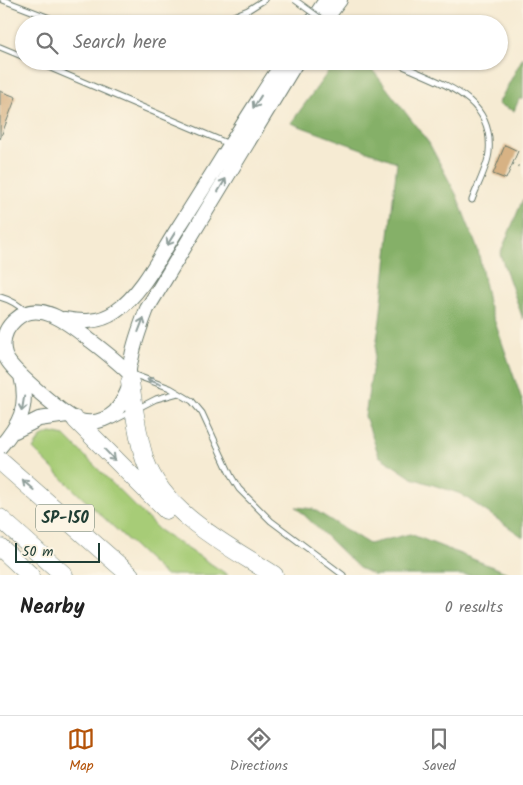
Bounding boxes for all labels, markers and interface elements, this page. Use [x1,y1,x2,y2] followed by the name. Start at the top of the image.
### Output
[15,15,508,70] search box
[73,28,167,58] text: Search here
[33,29,61,57] icon: search
[252,94,262,108] one-way arrow
[218,179,228,193] one-way arrow
[166,232,176,246] one-way arrow
[137,318,146,334] one-way arrow
[147,377,162,386] one-way arrow
[18,395,28,411] one-way arrow
[104,449,116,462] one-way arrow
[21,479,34,491] one-way arrow
[36,504,94,532] road number: SP-150
[15,540,100,563] scale bar
[22,541,53,563] text: 50 m
[20,591,85,624] text: Nearby
[445,595,503,620] text: 0 results
[67,725,95,777] tab: Map
[230,725,288,777] tab: Directions
[422,725,456,777] tab: Saved

